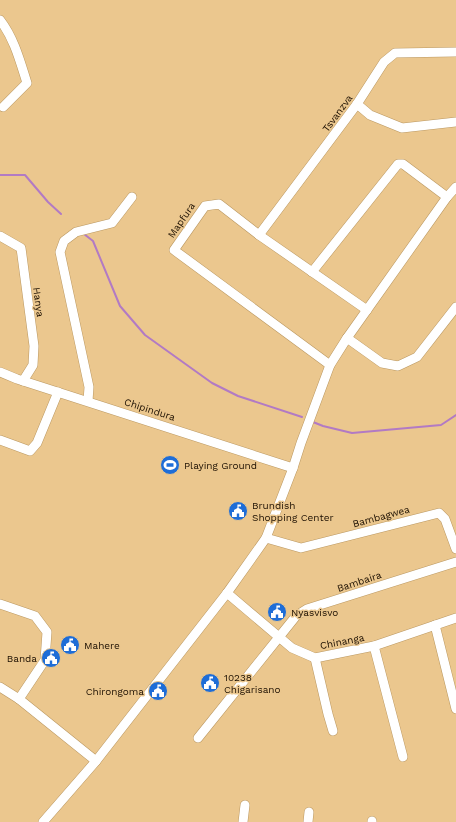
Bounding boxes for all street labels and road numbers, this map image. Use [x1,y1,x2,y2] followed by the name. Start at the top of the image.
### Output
[320,92,355,134] street label: Tsvanzva
[166,200,197,240] street label: Mapfura
[31,287,46,318] street label: Hanya
[123,396,177,423] street label: Chipindura
[351,504,411,529] street label: Bambagwea
[336,569,383,594] street label: Bambaira
[319,632,365,651] street label: Chinanga

